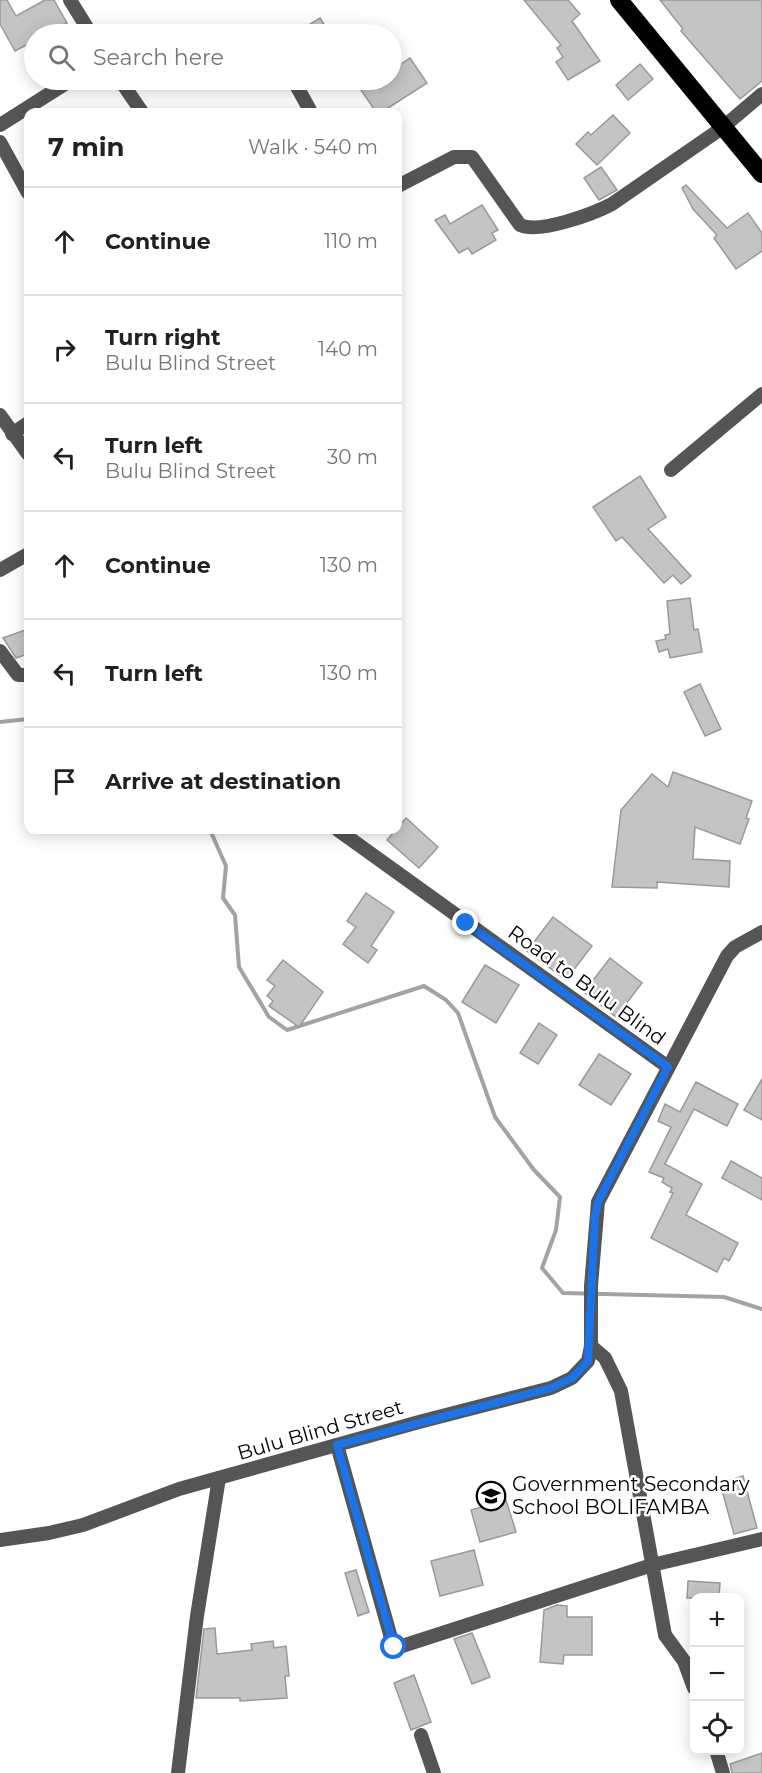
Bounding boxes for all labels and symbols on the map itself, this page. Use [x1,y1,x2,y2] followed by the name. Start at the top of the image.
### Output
[452,909,478,935] route end
[504,920,670,1050] street label: Road to Bulu Blind
[234,1395,406,1465] street label: Bulu Blind Street
[512,1472,750,1519] place label: Government Secondary School BOLIFAMBA
[475,1480,507,1512] school or university icon: Government Secondary School BOLIFAMBA
[380,1633,406,1659] route start

